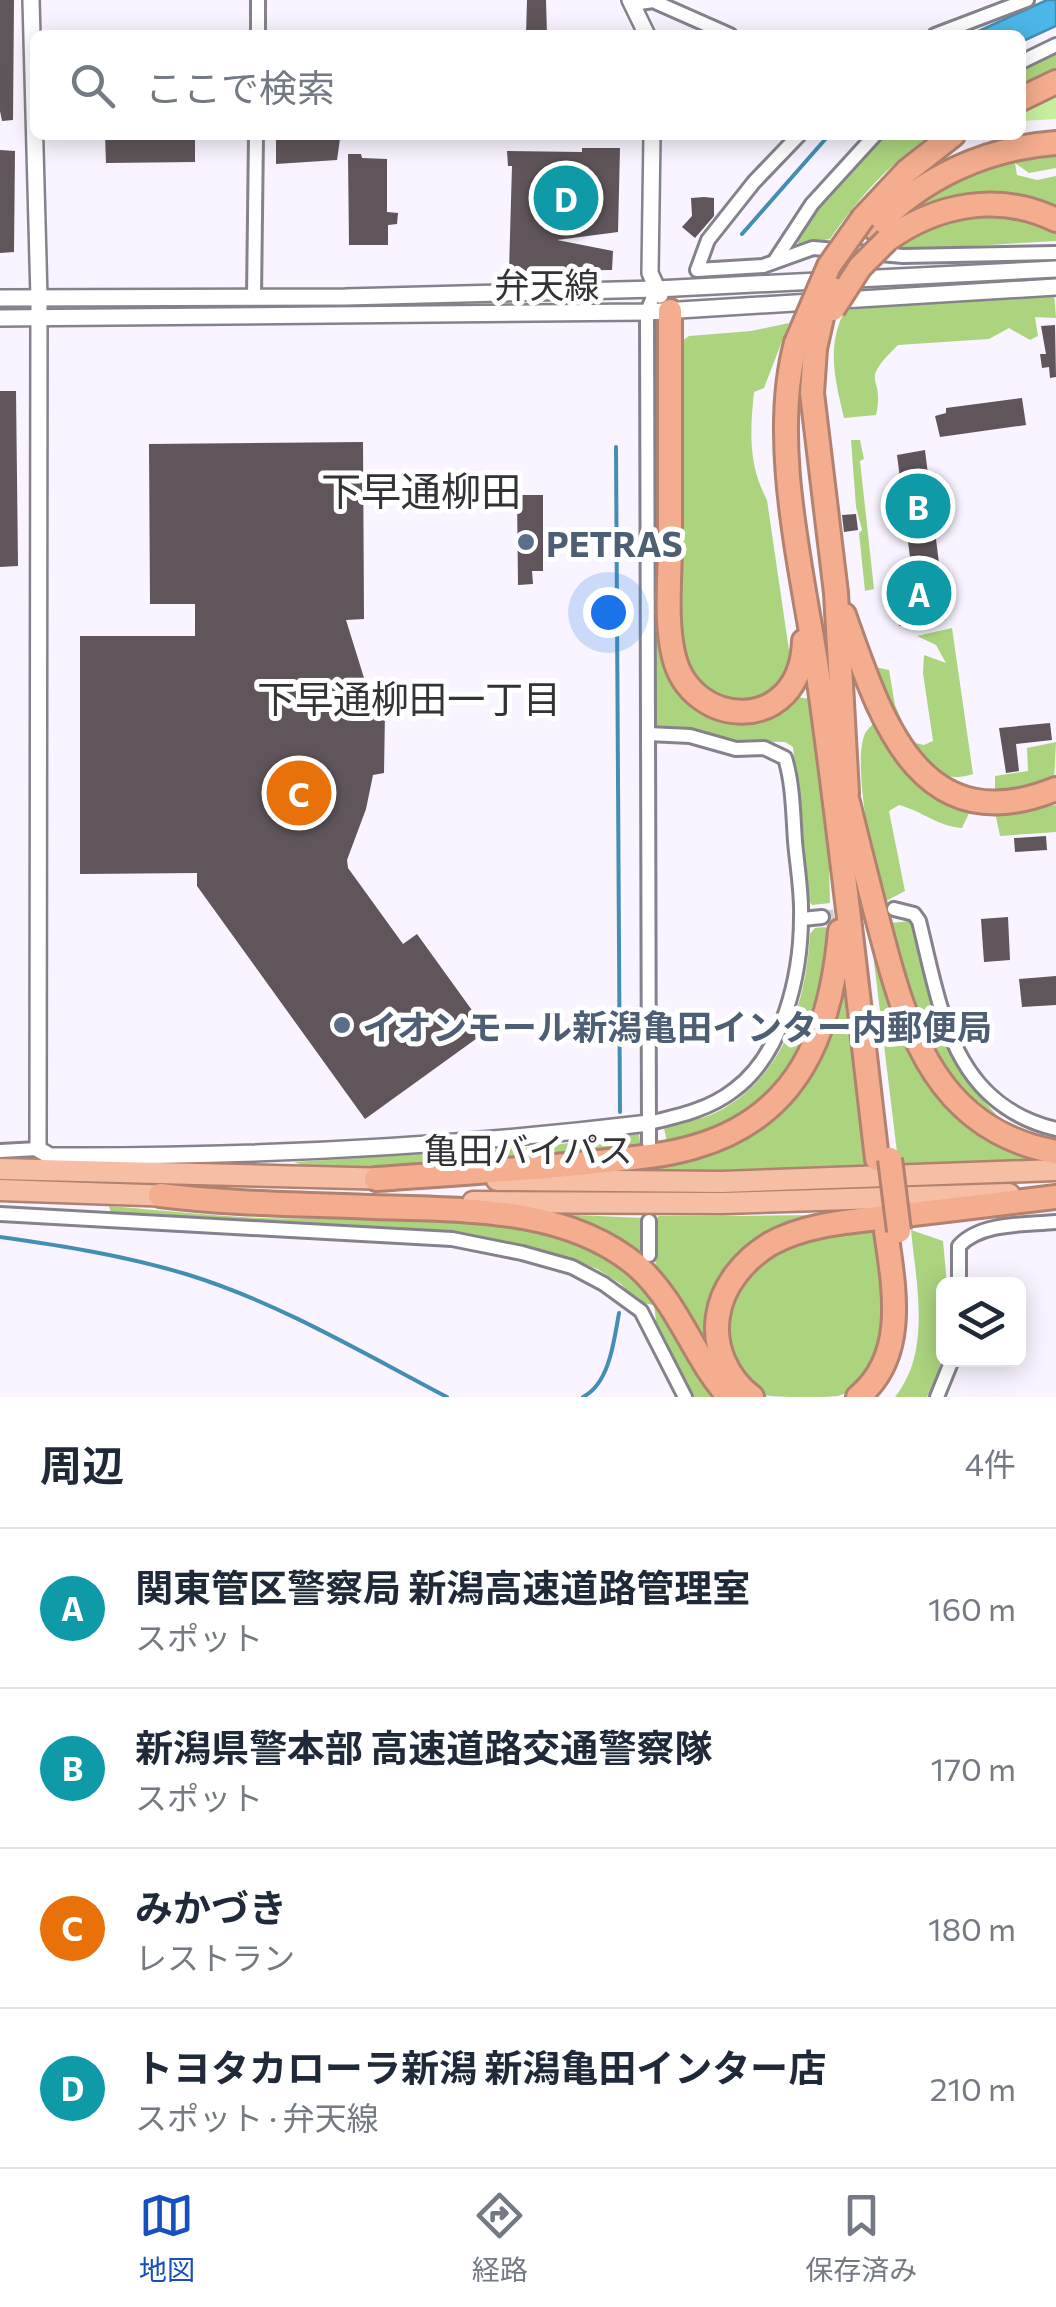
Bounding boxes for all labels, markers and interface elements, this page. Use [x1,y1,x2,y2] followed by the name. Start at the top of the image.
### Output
[30,30,1026,140] search box
[65,58,120,113] icon: search
[145,63,335,110] text: ここで検索
[534,160,598,236] pin: D
[494,262,600,305] street label: 弁天線
[321,465,521,514] district label: 下早通柳田
[886,468,950,544] pin: B
[546,521,683,564] place label: PETRAS
[515,531,537,553] marker: PETRAS
[886,556,952,630] pin: A
[583,587,634,638] your location
[257,674,561,721] district label: 下早通柳田一丁目
[266,756,332,830] pin: C
[362,1004,992,1047] place label: イオンモール新潟亀田インター内郵便局
[331,1014,353,1036] marker: イオンモール新潟亀田インター内郵便局
[423,1127,633,1170] street label: 亀田バイパス
[936,1277,1026,1367] map controls
[936,1277,1026,1367] button: layers
[40,1438,124,1490] text: 周辺
[965,1443,1016,1483] text: 4件
[135,1563,750,1610] text: 関東管区警察局 新潟高速道路管理室
[61,1588,84,1628] text: A
[928,1588,1016,1628] text: 160 m
[135,1617,263,1657] text: スポット
[135,1723,712,1770] text: 新潟県警本部 高速道路交通警察隊
[62,1748,83,1788] text: B
[931,1748,1016,1788] text: 170 m
[135,1777,263,1817] text: スポット
[135,1883,287,1930] text: みかづき
[62,1908,83,1948] text: C
[928,1908,1016,1948] text: 180 m
[135,1937,295,1977] text: レストラン
[135,2043,826,2090] text: トヨタカローラ新潟 新潟亀田インター店
[61,2068,84,2108] text: D
[930,2068,1016,2108] text: 210 m
[135,2097,379,2137] text: スポット · 弁天線
[139,2188,195,2288] tab: 地図
[472,2188,528,2288] tab: 経路
[805,2188,917,2288] tab: 保存済み

